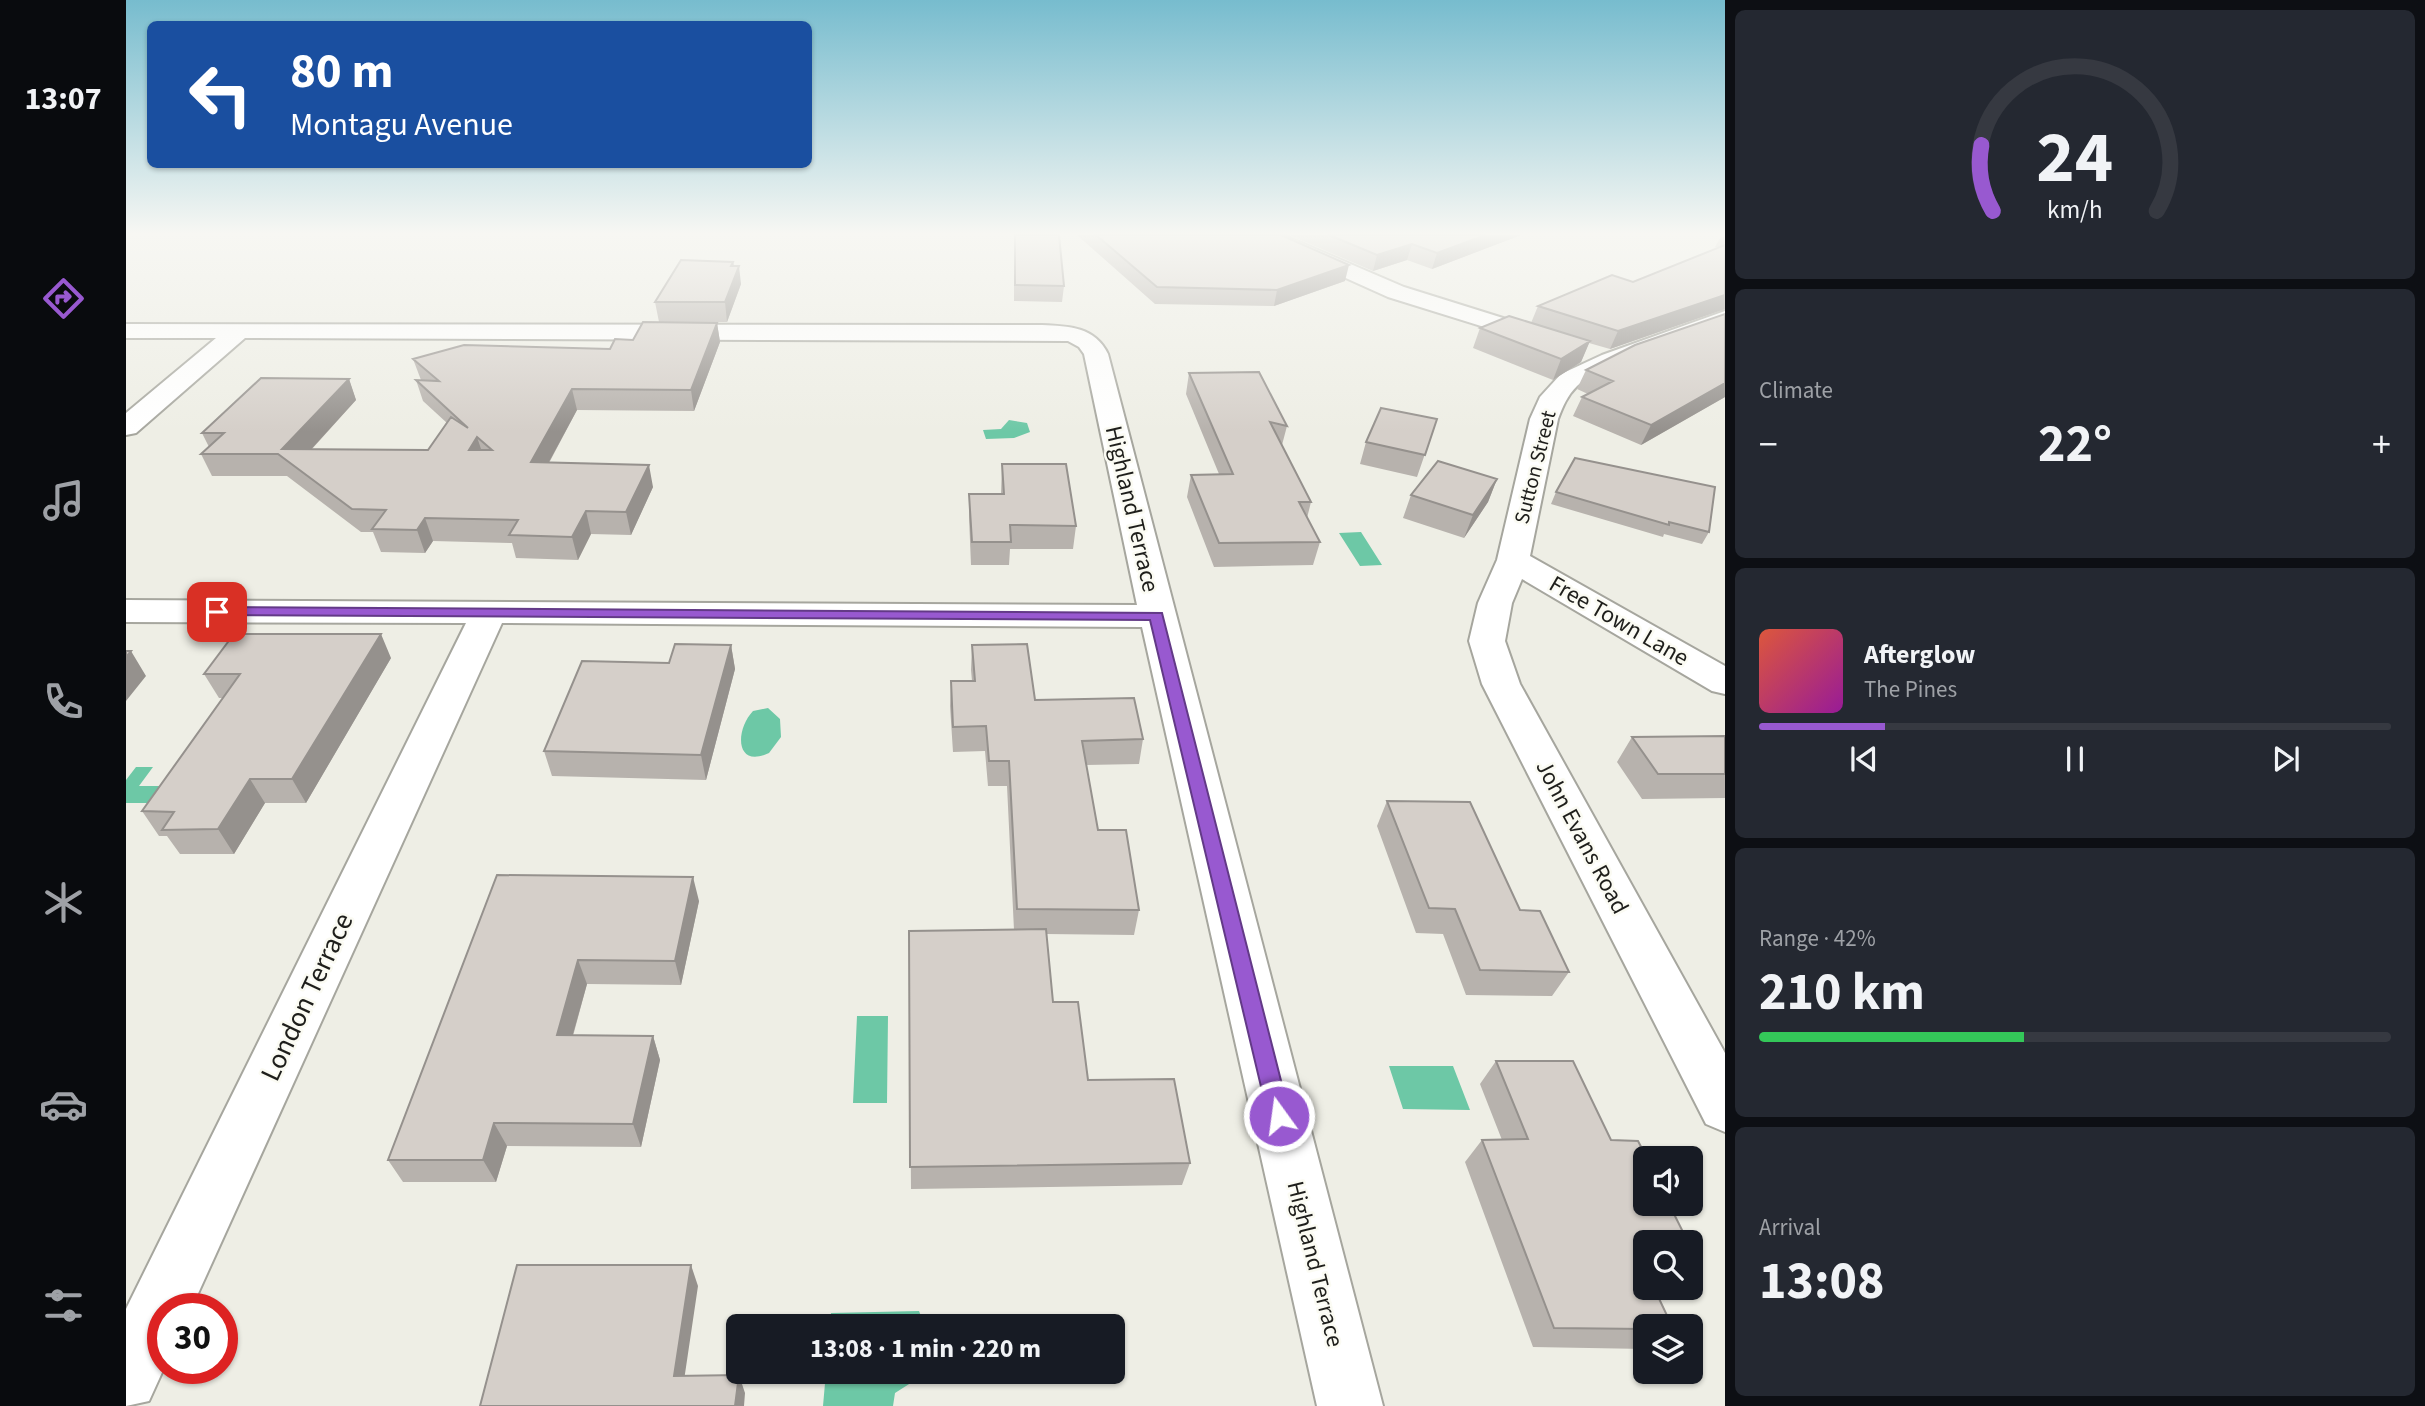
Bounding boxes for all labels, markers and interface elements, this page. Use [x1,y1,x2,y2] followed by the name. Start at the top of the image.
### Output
[290,37,394,107] text: 80 m
[175,49,266,140] icon: left
[24,76,102,122] text: 13:07
[290,102,513,148] text: Montagu Avenue
[2037,106,2113,210] text: 24
[2047,191,2103,227] text: km/h
[39,274,88,323] icon: directions
[1759,374,1833,407] text: Climate
[1506,407,1564,527] street label: Sutton Street
[2038,408,2112,482] text: 22°
[1759,418,1778,472] text: −
[2372,418,2391,472] text: +
[1096,422,1168,596] street label: Highland Terrace
[39,476,88,525] icon: music
[1543,567,1695,675] street label: Free Town Lane
[187,582,247,642] pin
[198,593,236,631] icon: arrive
[1864,636,1975,673] text: Afterglow
[1864,673,1957,706] text: The Pines
[39,677,88,726] icon: phone
[1845,740,1883,778] icon: previous
[2056,740,2094,778] icon: pause
[2267,740,2305,778] icon: next
[1527,754,1637,920] street label: John Evans Road
[39,878,88,927] icon: climate
[251,906,363,1088] street label: London Terrace
[1759,922,1876,955] text: Range · 42%
[1759,956,1925,1030] text: 210 km
[1242,1079,1316,1153] position arrow
[39,1080,88,1129] icon: car
[1633,1146,1703,1384] map controls
[1633,1146,1703,1216] button: sound
[1277,1177,1353,1351] street label: Highland Terrace
[1759,1211,1821,1244] text: Arrival
[1633,1230,1703,1300] button: search
[1759,1245,1884,1319] text: 13:08
[39,1281,88,1330] icon: filters
[147,1293,238,1384] speed limit sign: 30
[1633,1314,1703,1384] button: layers
[810,1330,1041,1367] text: 13:08 · 1 min · 220 m

